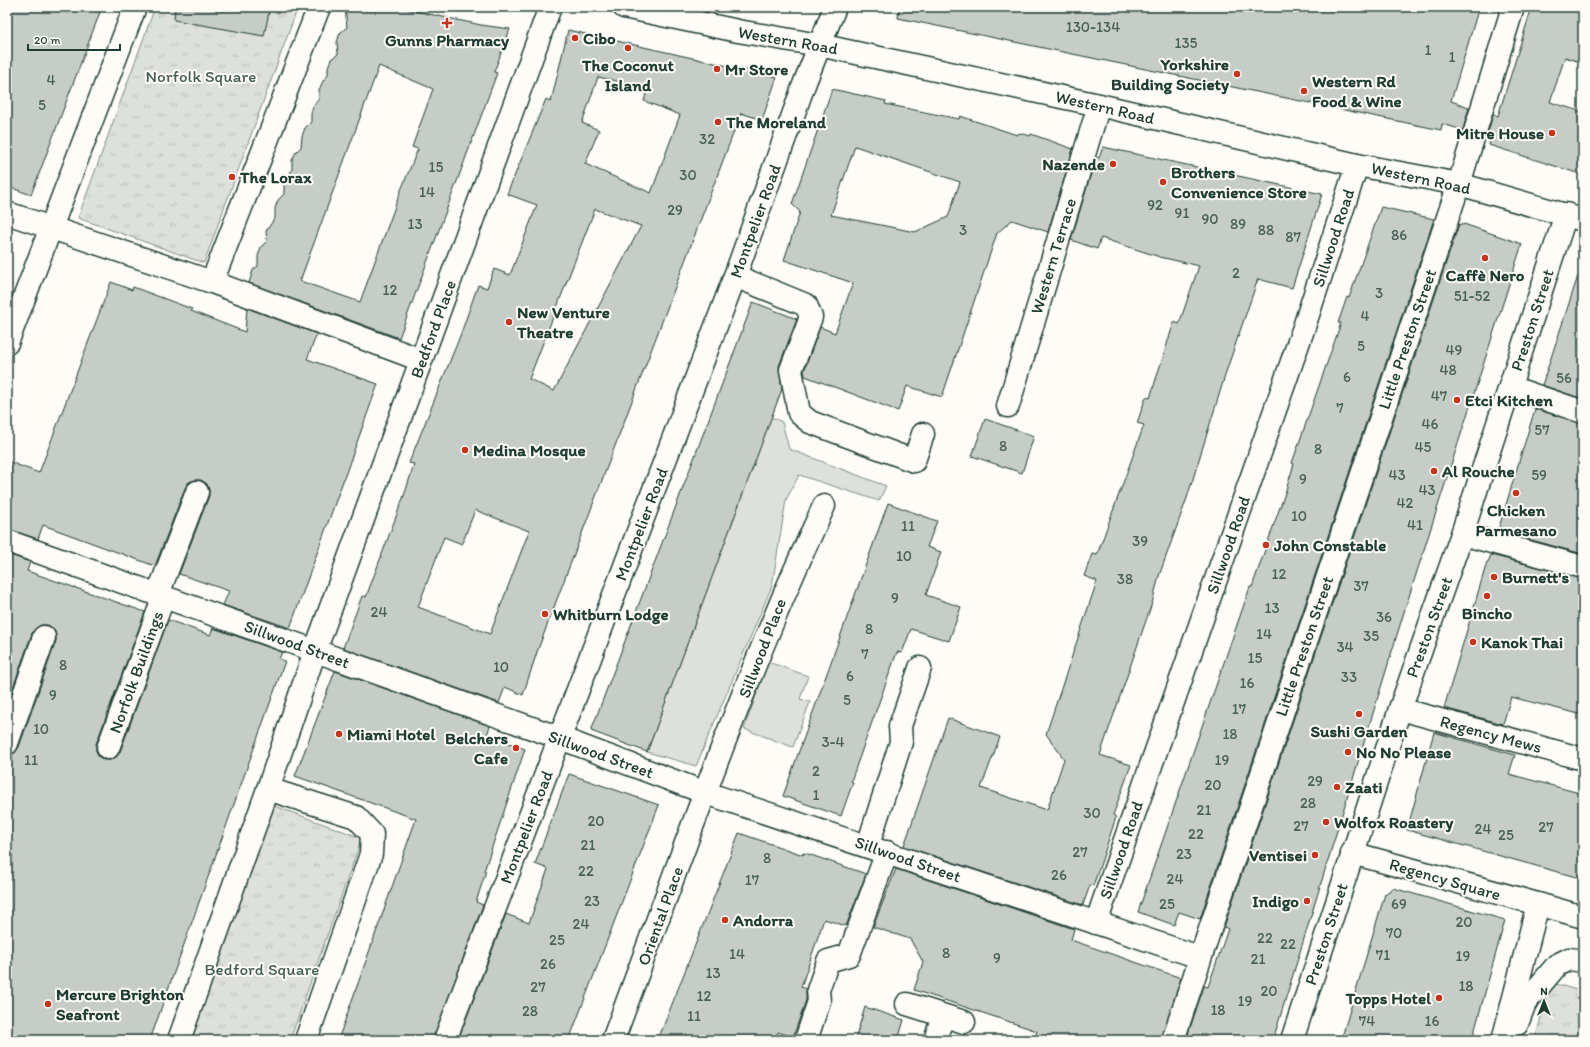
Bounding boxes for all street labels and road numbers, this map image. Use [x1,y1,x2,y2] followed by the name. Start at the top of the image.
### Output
[736,21,840,59] street label: Western Road
[1053,86,1157,128] street label: Western Road
[1369,158,1473,198] street label: Western Road
[725,161,785,281] street label: Montpelier Road
[1308,186,1358,290] street label: Sillwood Road
[1026,196,1080,316] street label: Western Terrace
[1374,266,1441,412] street label: Little Preston Street
[1506,267,1558,373] street label: Preston Street
[406,277,460,381] street label: Bedford Place
[610,464,672,583] street label: Montpelier Road
[1202,494,1254,596] street label: Sillwood Road
[1271,573,1338,719] street label: Little Preston Street
[1401,574,1457,680] street label: Preston Street
[734,595,790,701] street label: Sillwood Place
[105,608,167,736] street label: Norfolk Buildings
[242,616,352,672] street label: Sillwood Street
[1438,711,1544,757] street label: Regency Mews
[546,726,656,782] street label: Sillwood Street
[495,767,557,886] street label: Montpelier Road
[1095,799,1147,901] street label: Sillwood Road
[852,832,964,886] street label: Sillwood Street
[1387,854,1503,904] street label: Regency Square
[633,864,687,968] street label: Oriental Place
[1300,881,1352,987] street label: Preston Street

